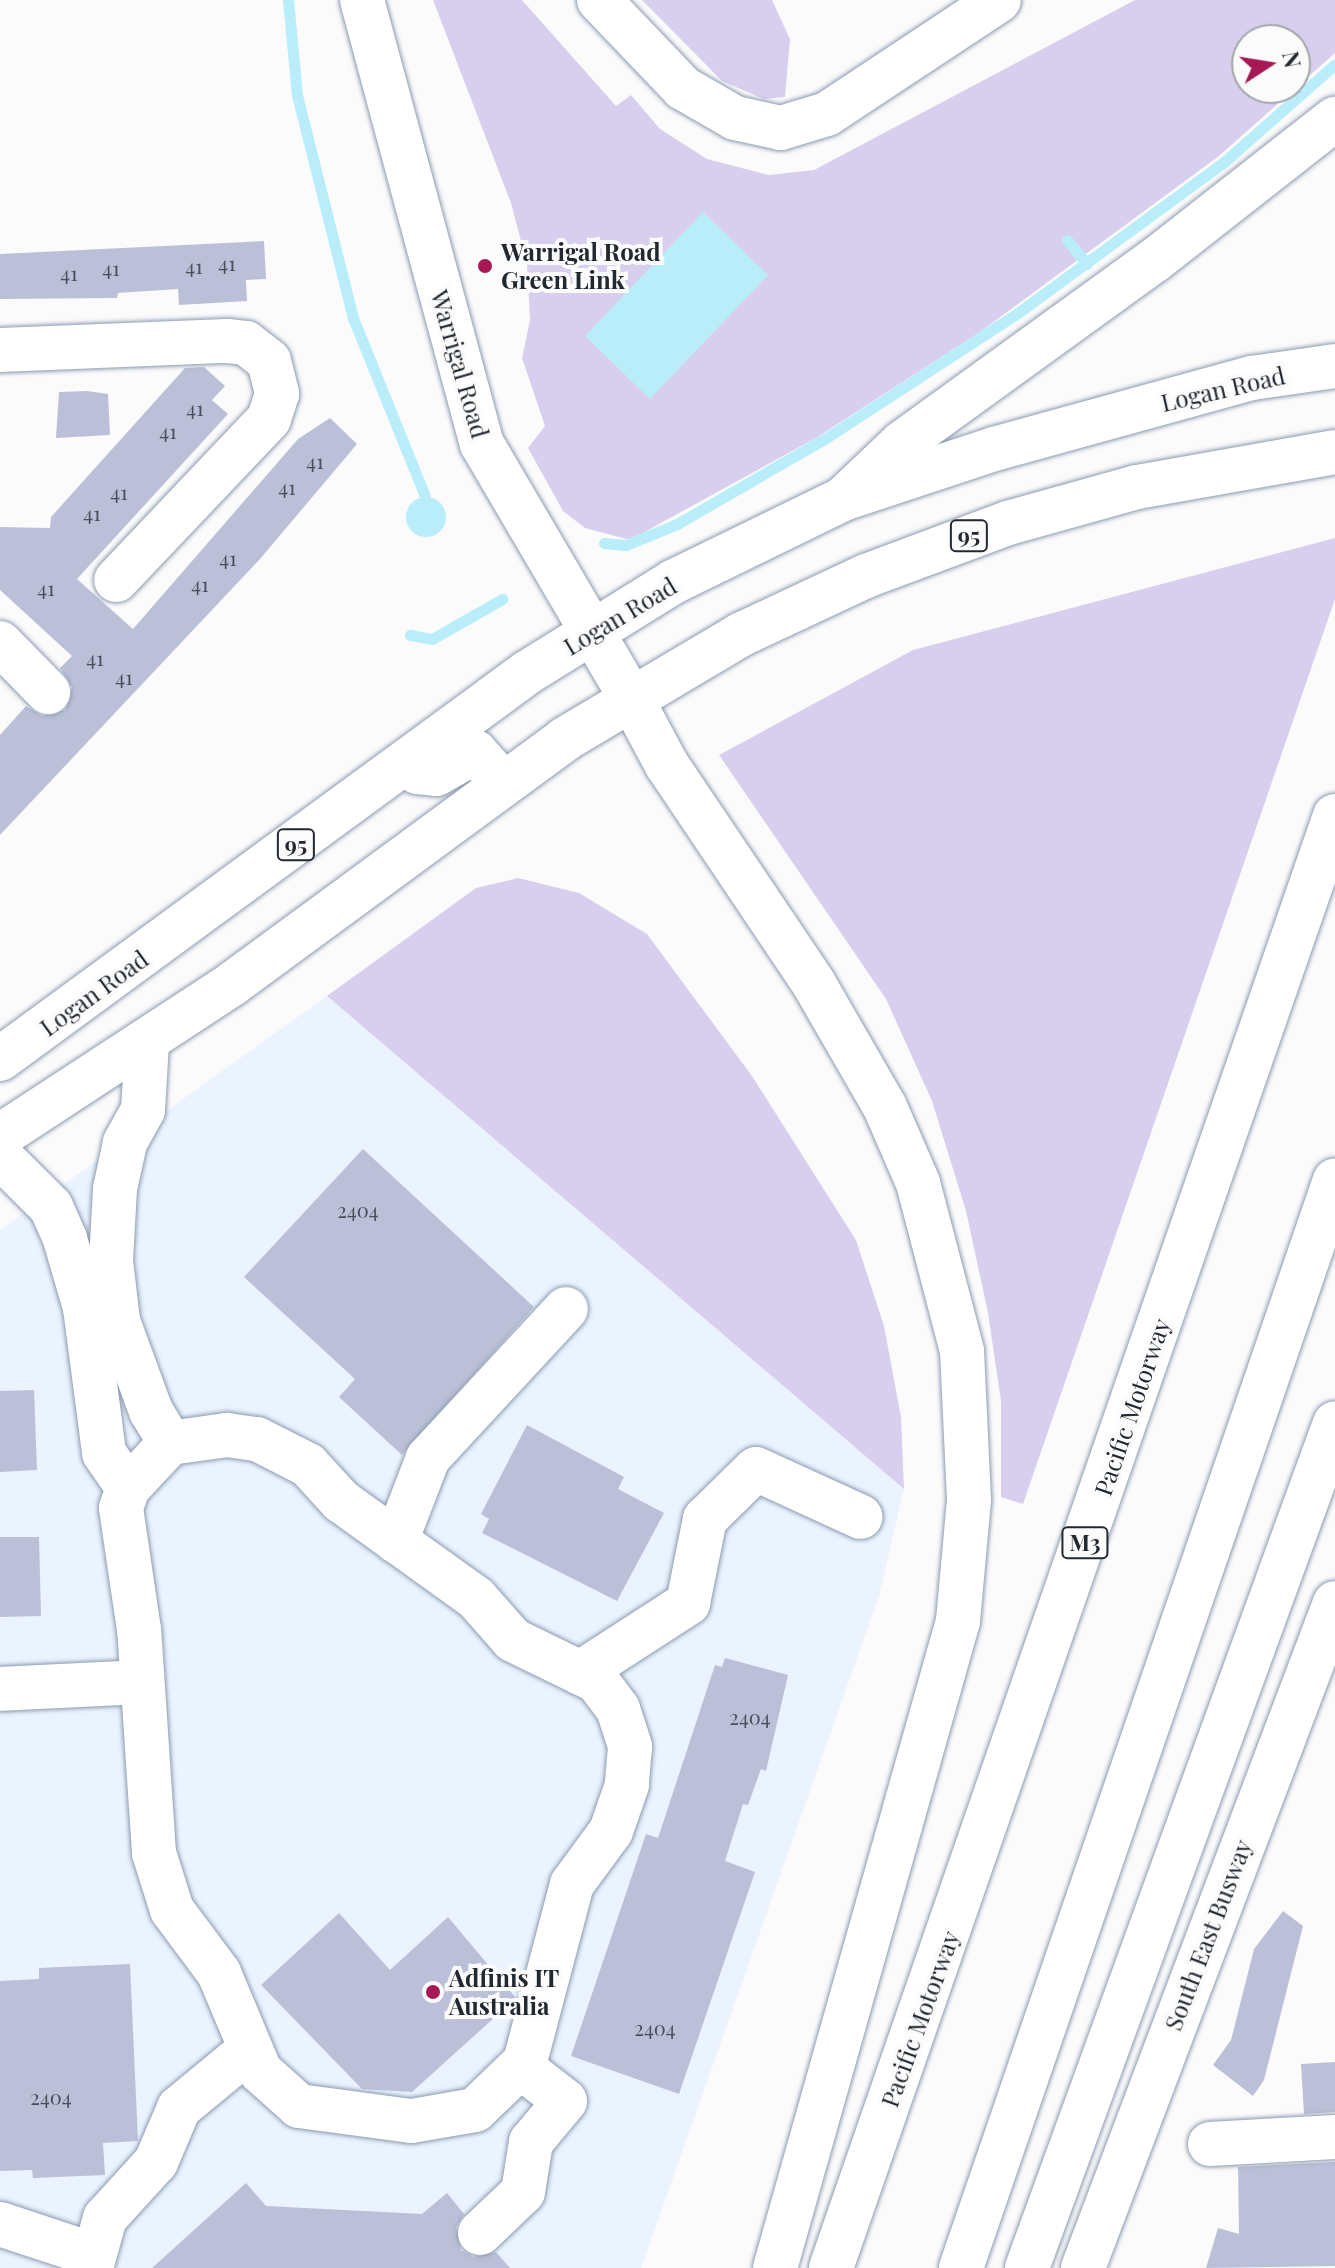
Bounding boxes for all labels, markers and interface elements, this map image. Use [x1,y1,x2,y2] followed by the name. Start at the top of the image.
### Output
[1231,24,1311,104] north arrow
[1276,49,1309,70] text: N
[501,238,660,294] place label: Warrigal Road Green Link
[218,250,236,274] house number: 41
[185,253,203,277] house number: 41
[102,255,120,279] house number: 41
[476,257,494,275] marker: Warrigal Road Green Link
[60,260,78,284] house number: 41
[425,287,495,441] street label: Warrigal Road
[1158,361,1288,417] street label: Logan Road
[186,395,204,419] house number: 41
[159,418,177,442] house number: 41
[306,448,324,472] house number: 41
[278,474,296,498] house number: 41
[110,479,128,503] house number: 41
[83,500,101,524] house number: 41
[949,518,989,554] road number: 95
[219,545,237,569] house number: 41
[191,571,209,595] house number: 41
[558,571,682,661] street label: Logan Road
[37,575,55,599] house number: 41
[86,645,104,669] house number: 41
[115,664,133,688] house number: 41
[276,827,316,863] road number: 95
[34,944,154,1042] street label: Logan Road
[337,1197,379,1221] house number: 2404
[1088,1315,1176,1499] street label: Pacific Motorway
[1061,1525,1109,1561] road number: M3
[729,1704,771,1728] house number: 2404
[1158,1835,1258,2035] street label: South East Busway
[875,1927,965,2111] street label: Pacific Motorway
[449,1964,559,2020] place label: Adfinis IT Australia
[424,1983,442,2001] marker: Adfinis IT Australia
[634,2015,676,2039] house number: 2404
[30,2084,72,2108] house number: 2404

